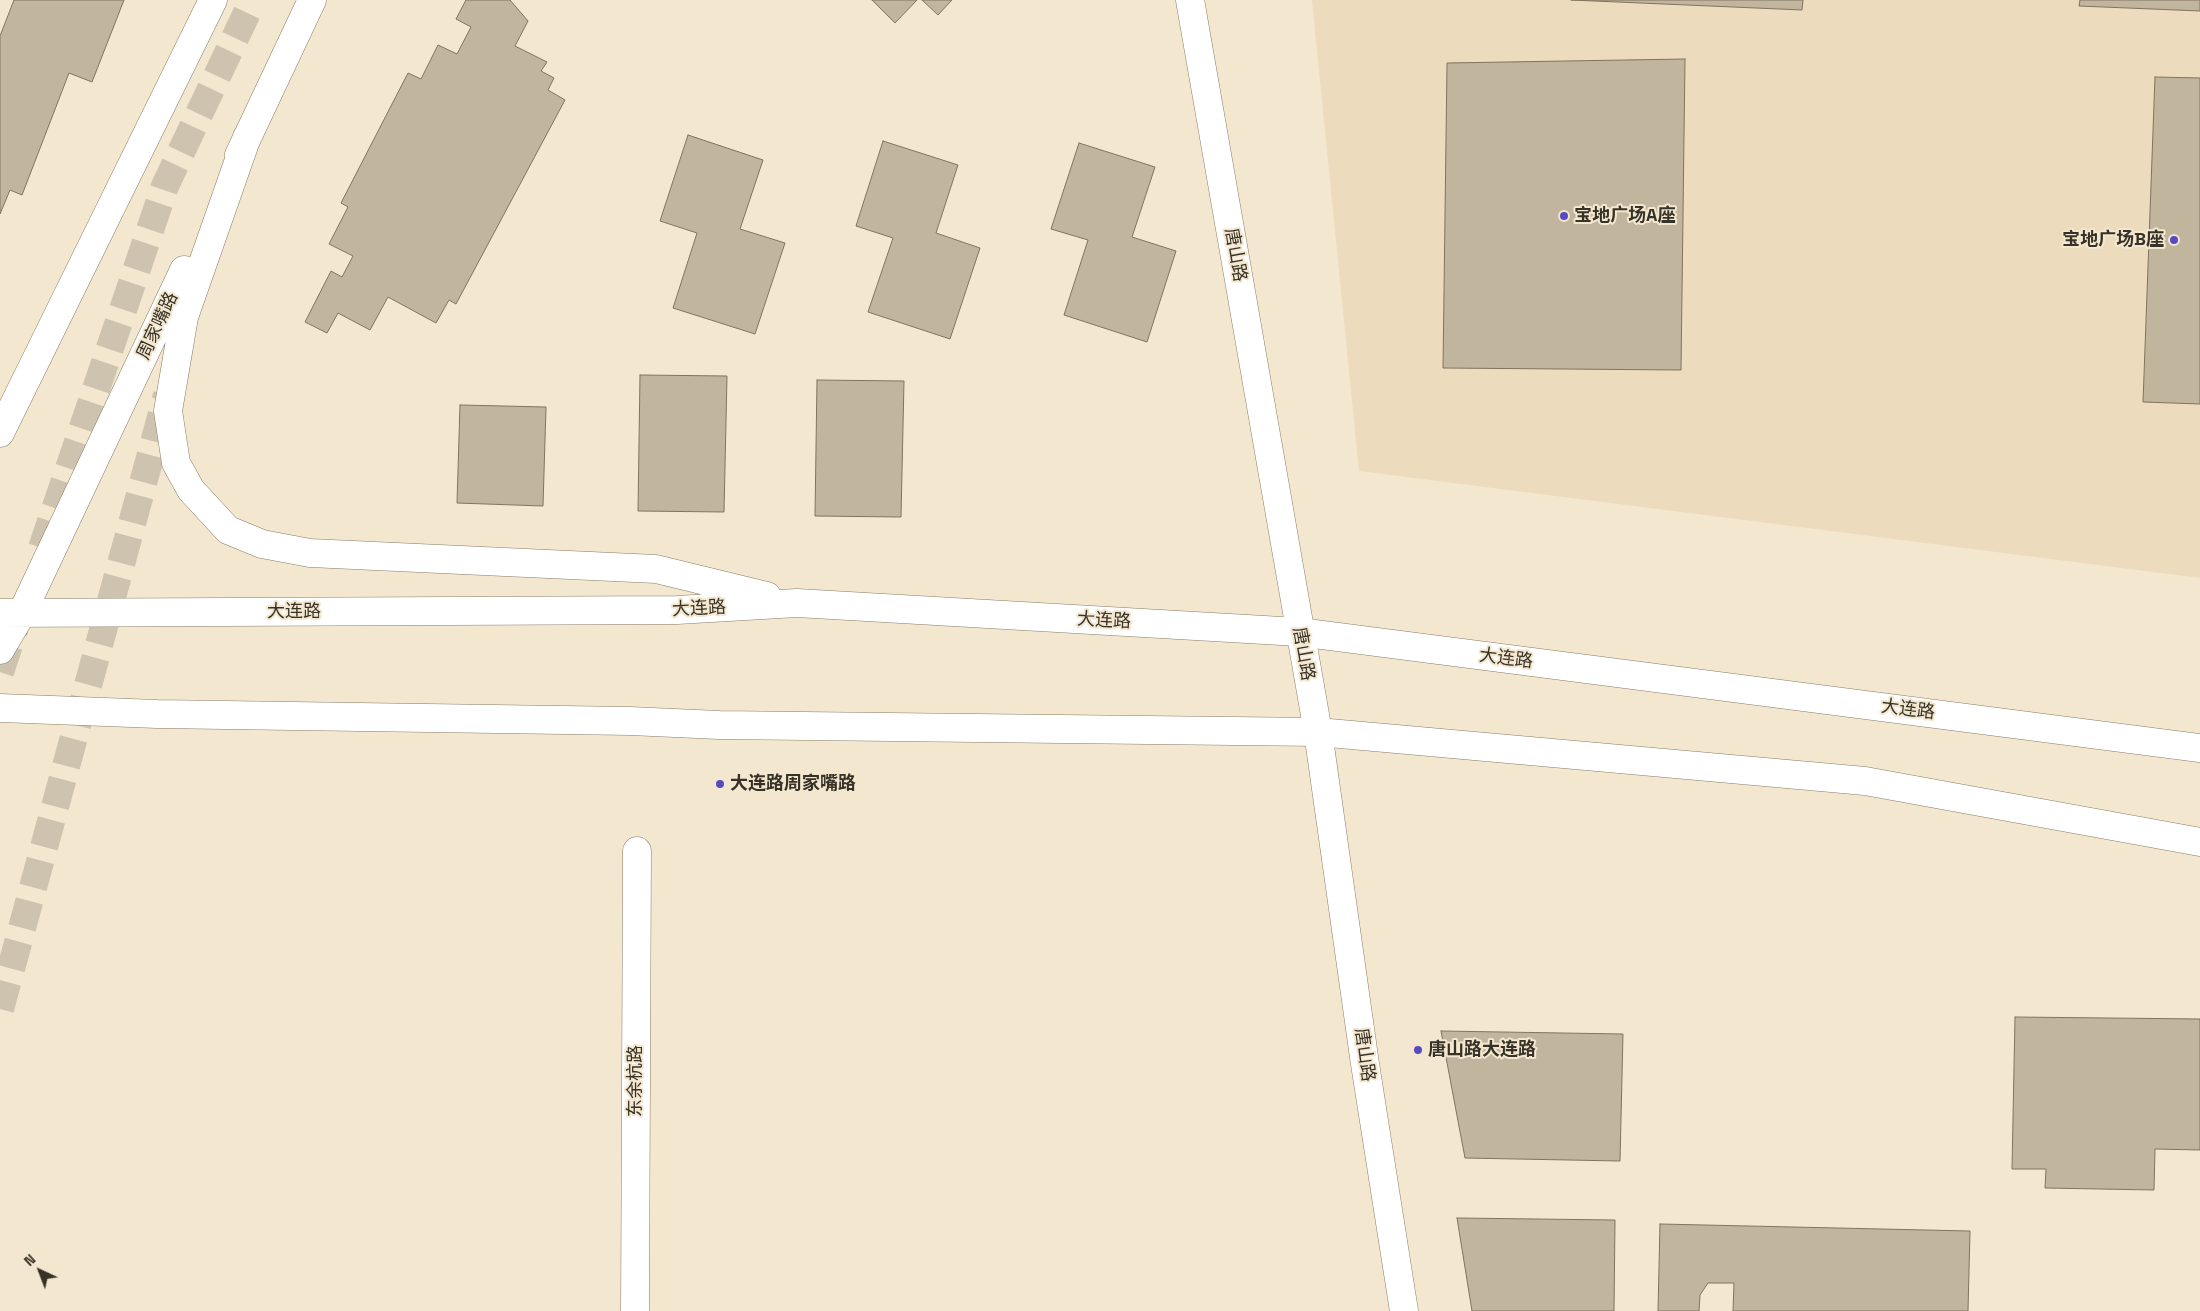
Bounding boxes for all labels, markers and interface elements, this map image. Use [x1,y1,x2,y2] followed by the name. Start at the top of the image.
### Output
[1574,205,1675,227] place label: 宝地广场A座
[1558,210,1570,222] marker: 宝地广场A座
[1220,227,1250,283] street label: 唐山路
[2062,229,2164,251] place label: 宝地广场B座
[2168,234,2180,246] marker: 宝地广场B座
[133,289,183,363] street label: 周家嘴路
[671,597,727,621] street label: 大连路
[267,601,321,623] street label: 大连路
[1076,609,1132,633] street label: 大连路
[1288,626,1318,682] street label: 唐山路
[1478,645,1534,673] street label: 大连路
[1880,696,1936,724] street label: 大连路
[730,773,856,795] place label: 大连路周家嘴路
[714,778,726,790] marker: 大连路周家嘴路
[1350,1027,1378,1083] street label: 唐山路
[1428,1039,1536,1061] place label: 唐山路大连路
[1412,1044,1424,1056] marker: 唐山路大连路
[625,1045,647,1117] street label: 东余杭路
[15,1246,65,1296] north arrow
[20,1250,39,1270] text: N

